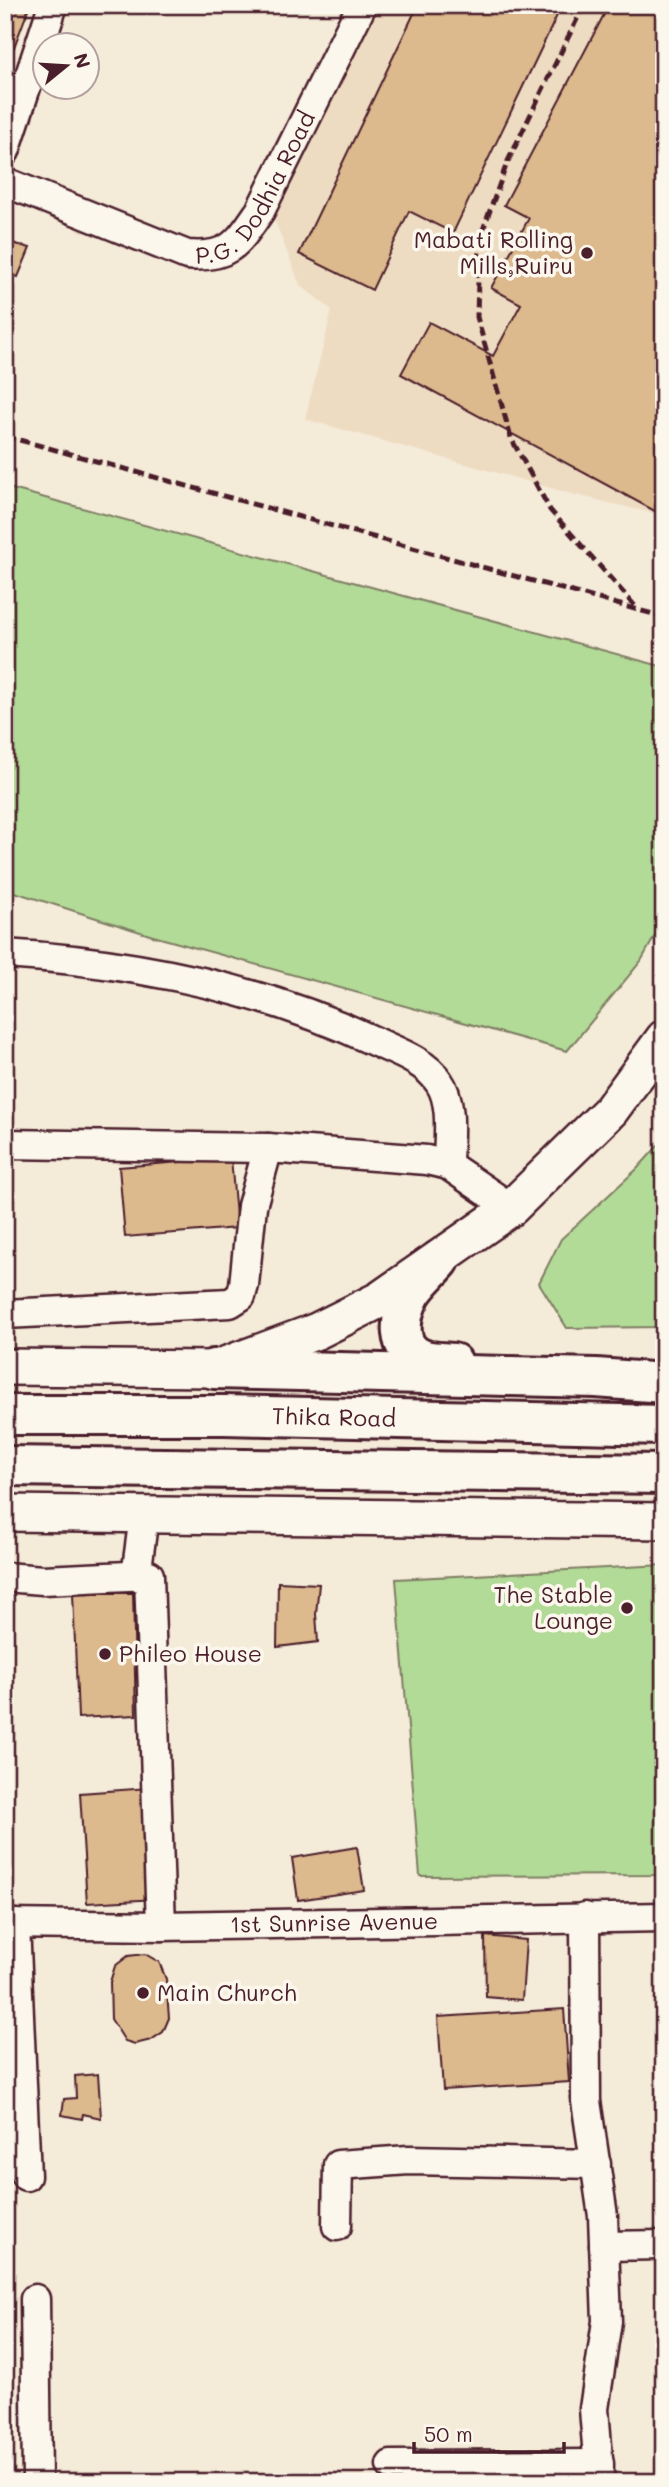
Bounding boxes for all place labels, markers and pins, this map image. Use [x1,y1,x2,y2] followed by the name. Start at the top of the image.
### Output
[414,224,573,280] place label: Mabati Rolling Mills,Ruiru
[579,245,595,261] marker: Mabati Rolling Mills,Ruiru
[494,1579,613,1635] place label: The Stable Lounge
[619,1600,635,1616] marker: The Stable Lounge
[119,1638,262,1668] place label: Phileo House
[97,1646,113,1662] marker: Phileo House
[157,1977,297,2007] place label: Main Church
[135,1985,151,2001] marker: Main Church

